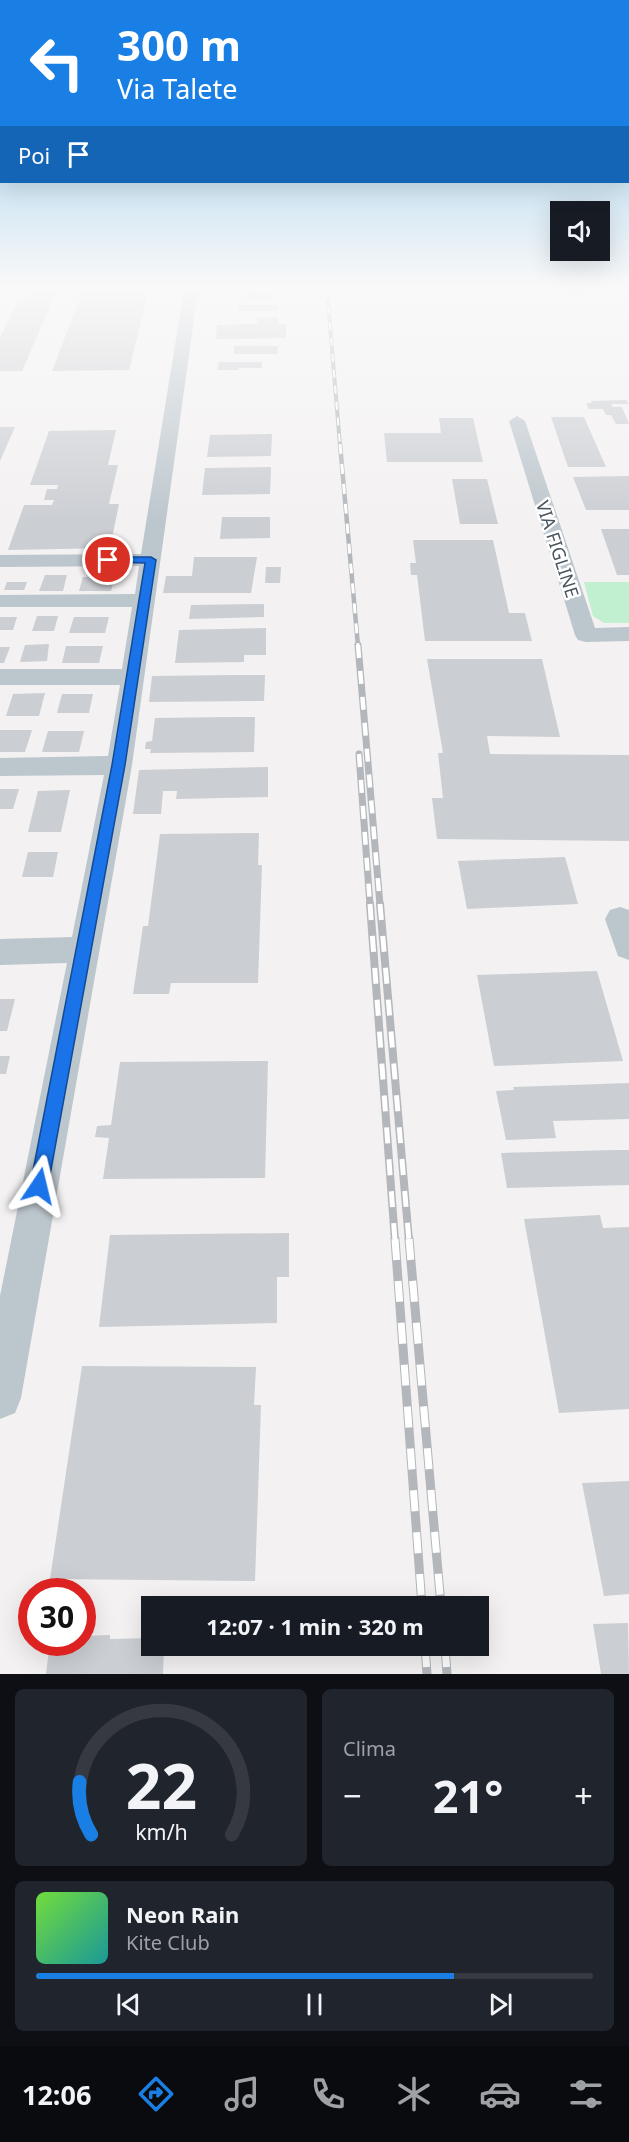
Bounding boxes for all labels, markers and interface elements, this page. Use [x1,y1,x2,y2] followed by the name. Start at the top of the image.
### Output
[117,16,241,73] text: 300 m
[18,24,96,102] icon: left
[117,70,238,107] text: Via Talete
[62,138,95,171] icon: arrive
[18,140,50,170] text: Poi
[550,201,610,261] map controls
[550,201,610,261] button: sound
[531,497,585,601] street label: VIA FIGLINE
[82,534,133,585] pin
[91,543,124,576] icon: arrive
[7,1154,71,1218] position arrow
[18,1578,96,1656] speed limit sign: 30
[206,1611,424,1641] text: 12:07 · 1 min · 320 m
[343,1735,396,1762] text: Clima
[125,1742,197,1827] text: 22
[433,1765,503,1826] text: 21°
[343,1773,362,1818] text: −
[574,1773,593,1818] text: +
[135,1817,187,1846] text: km/h
[126,1899,239,1929] text: Neon Rain
[126,1929,210,1956] text: Kite Club
[112,1988,145,2021] icon: previous
[298,1988,331,2021] icon: pause
[484,1988,517,2021] icon: next
[135,2073,177,2115] icon: directions
[221,2073,263,2115] icon: music
[307,2073,349,2115] icon: phone
[393,2073,435,2115] icon: climate
[479,2073,521,2115] icon: car
[565,2073,607,2115] icon: filters
[22,2076,91,2113] text: 12:06

